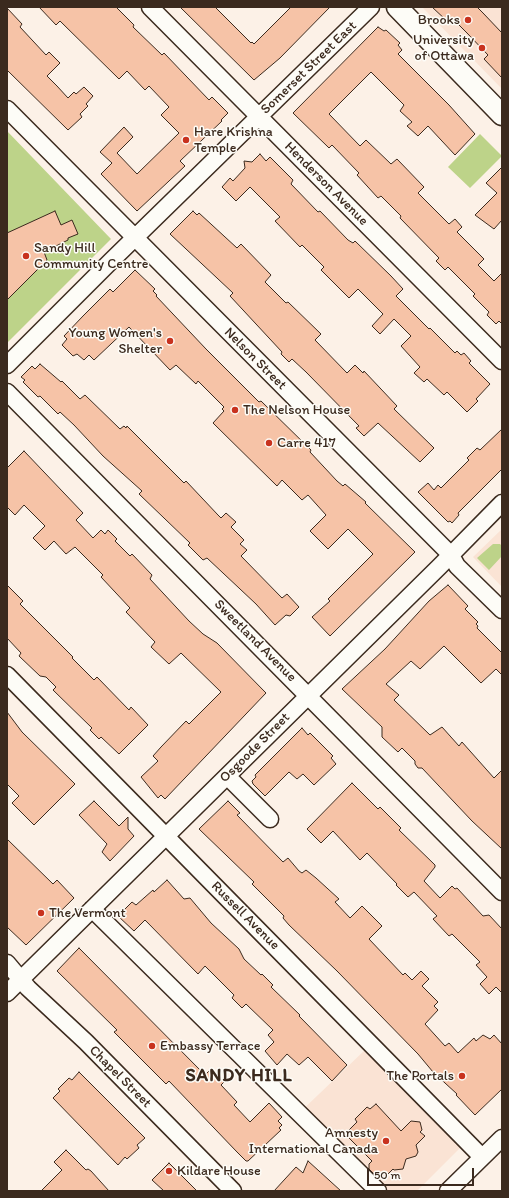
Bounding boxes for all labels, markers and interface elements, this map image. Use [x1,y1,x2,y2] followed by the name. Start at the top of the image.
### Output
[418,12,460,28] place label: Brooks
[463,15,473,25] marker: Brooks
[258,18,360,118] street label: Somerset Street East
[413,32,474,64] place label: University of Ottawa
[477,43,487,53] marker: University of Ottawa
[194,124,273,156] place label: Hare Krishna Temple
[181,135,191,145] marker: Hare Krishna Temple
[281,139,371,229] street label: Henderson Avenue
[34,240,148,272] place label: Sandy Hill Community Centre
[21,251,31,261] marker: Sandy Hill Community Centre
[220,324,290,394] street label: Nelson Street
[69,325,162,358] place label: Young Women's Shelter
[165,336,175,346] marker: Young Women's Shelter
[243,402,350,418] place label: The Nelson House
[230,405,240,415] marker: The Nelson House
[277,435,336,451] place label: Carre 417
[264,438,274,448] marker: Carre 417
[210,596,300,686] street label: Sweetland Avenue
[216,709,294,787] street label: Osgoode Street
[207,878,283,954] street label: Russell Avenue
[49,905,126,921] place label: The Vermont
[36,908,46,918] marker: The Vermont
[160,1038,261,1054] place label: Embassy Terrace
[147,1041,157,1051] marker: Embassy Terrace
[85,1042,155,1112] street label: Chapel Street
[185,1065,293,1087] district label: SANDY HILL
[386,1068,454,1084] place label: The Portals
[457,1071,467,1081] marker: The Portals
[249,1125,378,1158] place label: Amnesty International Canada
[381,1136,391,1146] marker: Amnesty International Canada
[369,1160,476,1186] scale bar
[177,1163,261,1179] place label: Kildare House
[164,1166,174,1176] marker: Kildare House
[374,1168,400,1182] text: 50 m

